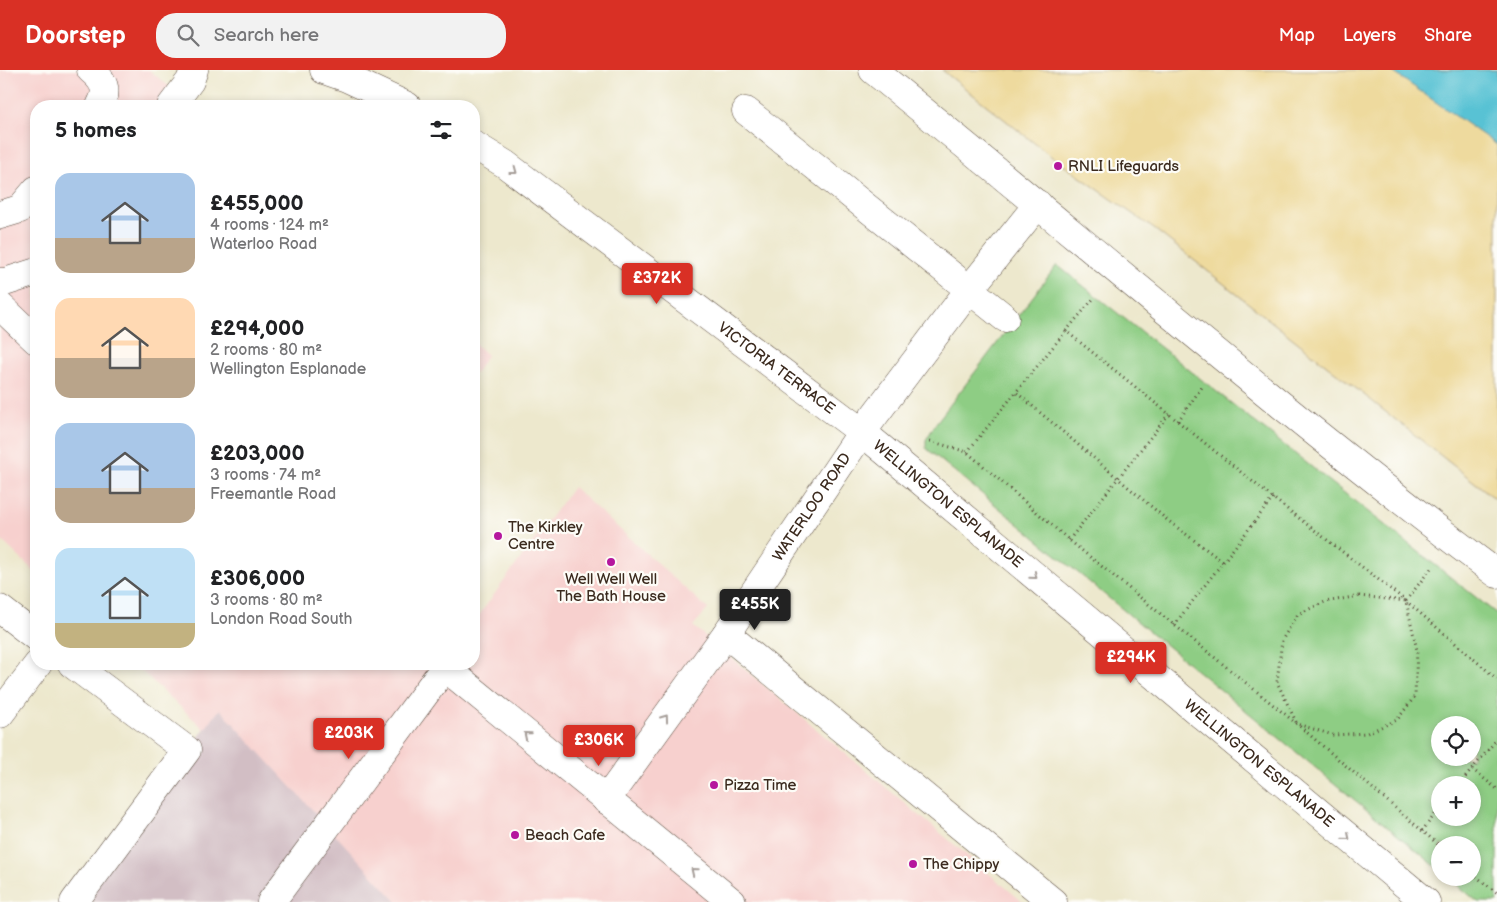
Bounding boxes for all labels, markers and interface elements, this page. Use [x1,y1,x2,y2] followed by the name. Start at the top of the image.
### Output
[156,13,506,58] search box
[25,21,126,50] text: Doorstep
[174,21,202,49] icon: search
[214,24,319,47] text: Search here
[1279,25,1315,46] text: Map
[1343,25,1396,46] text: Layers
[1424,25,1472,46] text: Share
[427,116,455,144] icon: filters
[55,118,137,143] text: 5 homes
[1068,157,1180,176] place label: RNLI Lifeguards
[1052,160,1064,172] marker: RNLI Lifeguards
[508,166,517,174] one-way arrow
[210,191,304,216] text: £455,000
[95,193,155,253] icon: home
[210,216,329,235] text: 4 rooms · 124 m²
[210,235,317,254] text: Waterloo Road
[622,262,692,305] pin: £372K
[633,269,681,288] text: £372K
[210,316,304,341] text: £294,000
[95,318,155,378] icon: home
[714,318,839,418] street label: VICTORIA TERRACE
[210,341,322,360] text: 2 rooms · 80 m²
[210,360,366,379] text: Wellington Esplanade
[869,436,1027,572] street label: WELLINGTON ESPLANADE
[210,441,305,466] text: £203,000
[95,443,155,503] icon: home
[768,449,855,565] street label: WATERLOO ROAD
[210,466,321,485] text: 3 rooms · 74 m²
[210,485,336,504] text: Freemantle Road
[508,518,583,554] place label: The Kirkley Centre
[492,530,504,542] marker: The Kirkley Centre
[605,556,617,568] marker: Well Well Well The Bath House
[210,566,305,591] text: £306,000
[95,568,155,628] icon: home
[556,570,666,606] place label: Well Well Well The Bath House
[1029,570,1038,579] one-way arrow
[720,588,790,631] pin: £455K
[210,591,323,610] text: 3 rooms · 80 m²
[731,595,779,614] text: £455K
[210,610,352,629] text: London Road South
[1096,642,1166,684] pin: £294K
[1106,648,1156,667] text: £294K
[1180,695,1338,831] street label: WELLINGTON ESPLANADE
[659,714,668,724] one-way arrow
[1431,716,1481,886] map controls
[1431,716,1481,766] button: locate
[314,718,384,760] pin: £203K
[324,724,374,743] text: £203K
[564,724,634,767] pin: £306K
[574,731,624,750] text: £306K
[524,732,533,741] one-way arrow
[724,776,797,795] place label: Pizza Time
[1431,776,1481,826] button: +
[708,779,720,791] marker: Pizza Time
[525,826,605,845] place label: Beach Cafe
[509,829,521,841] marker: Beach Cafe
[1342,831,1351,840] one-way arrow
[1431,836,1481,886] button: −
[923,855,1000,874] place label: The Chippy
[907,858,919,870] marker: The Chippy
[691,869,700,877] one-way arrow

